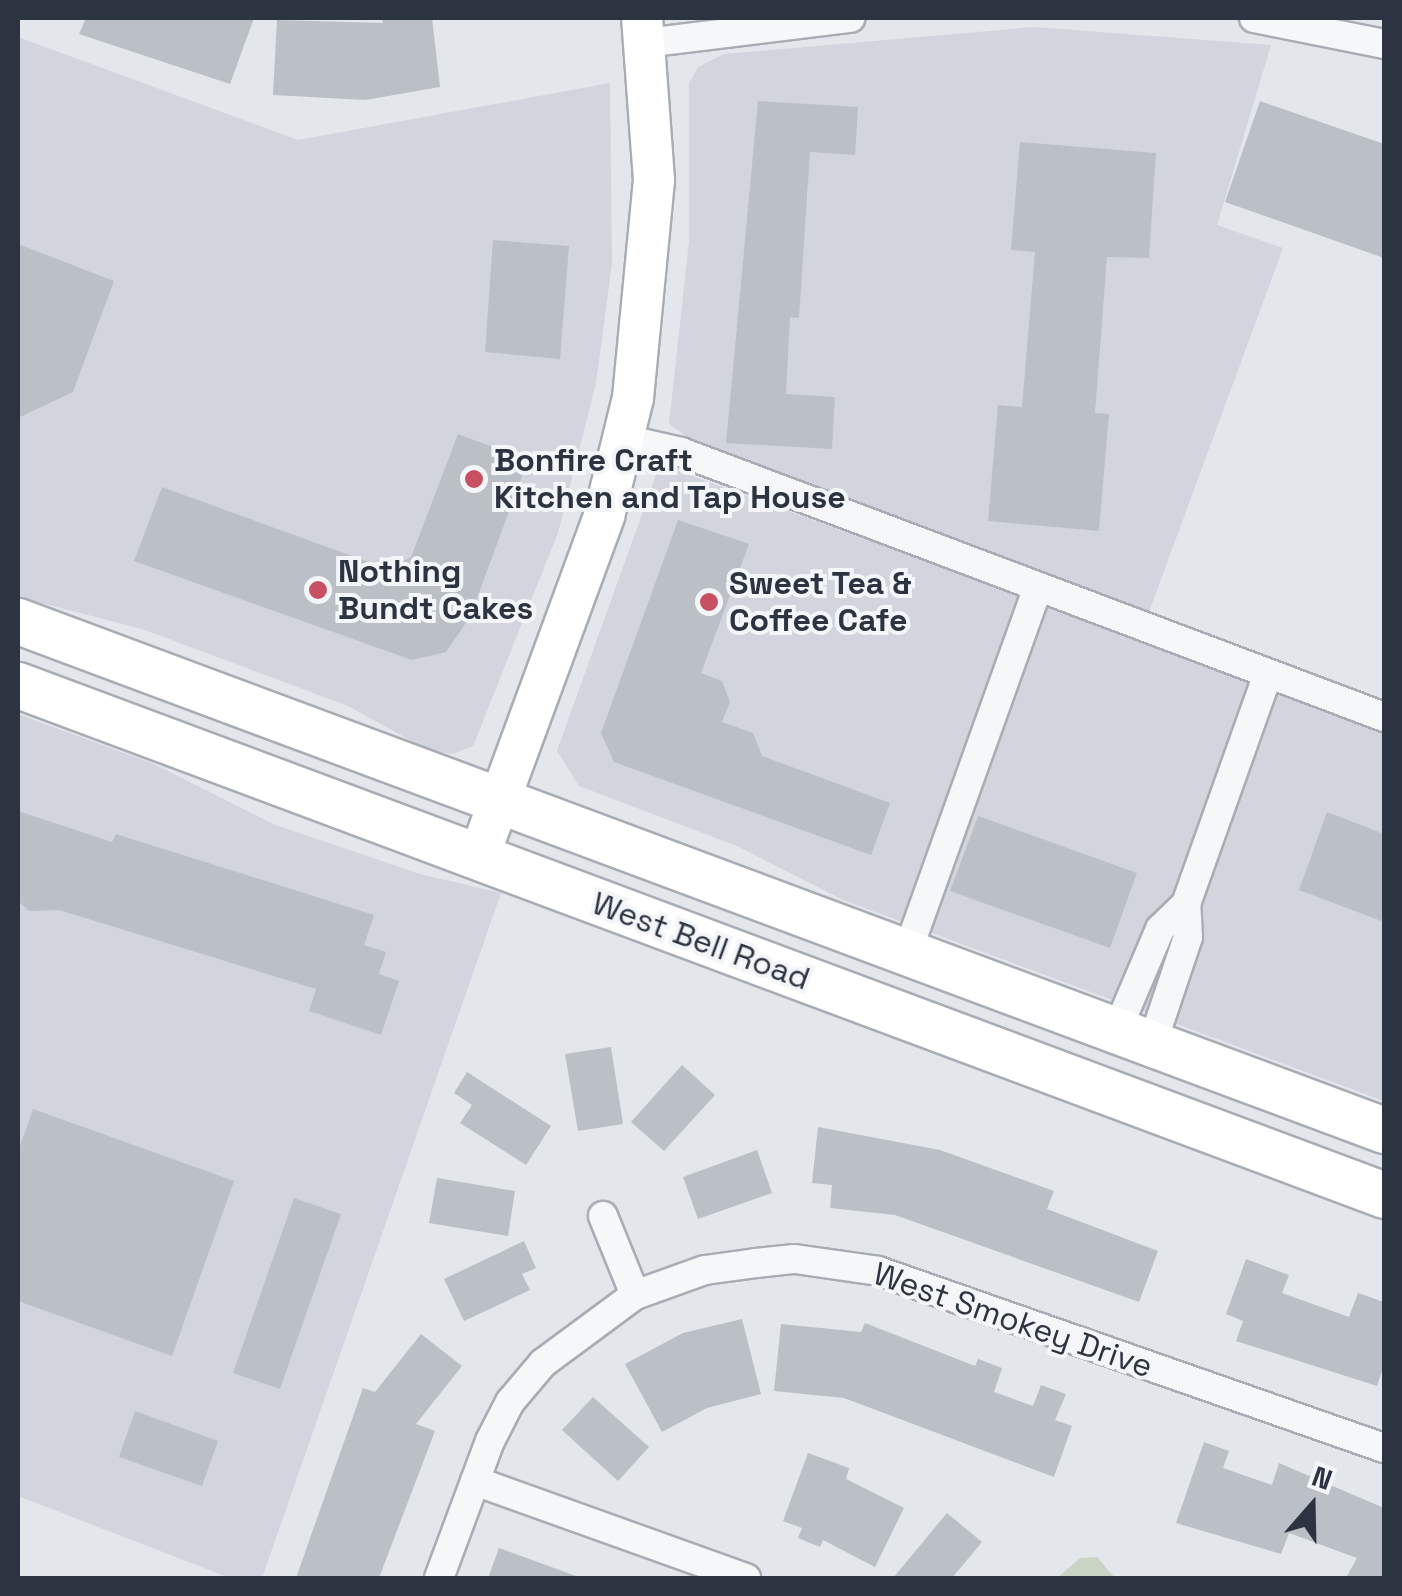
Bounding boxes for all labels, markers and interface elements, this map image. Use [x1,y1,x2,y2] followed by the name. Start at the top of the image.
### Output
[494,442,847,517] place label: Bonfire Craft Kitchen and Tap House
[463,468,485,490] marker: Bonfire Craft Kitchen and Tap House
[338,553,533,628] place label: Nothing Bundt Cakes
[729,565,912,640] place label: Sweet Tea & Coffee Cafe
[307,579,329,601] marker: Nothing Bundt Cakes
[698,591,720,613] marker: Sweet Tea & Coffee Cafe
[587,884,815,998] street label: West Bell Road
[868,1254,1158,1386] street label: West Smokey Drive
[1262,1456,1362,1556] north arrow
[1307,1458,1337,1498] text: N

